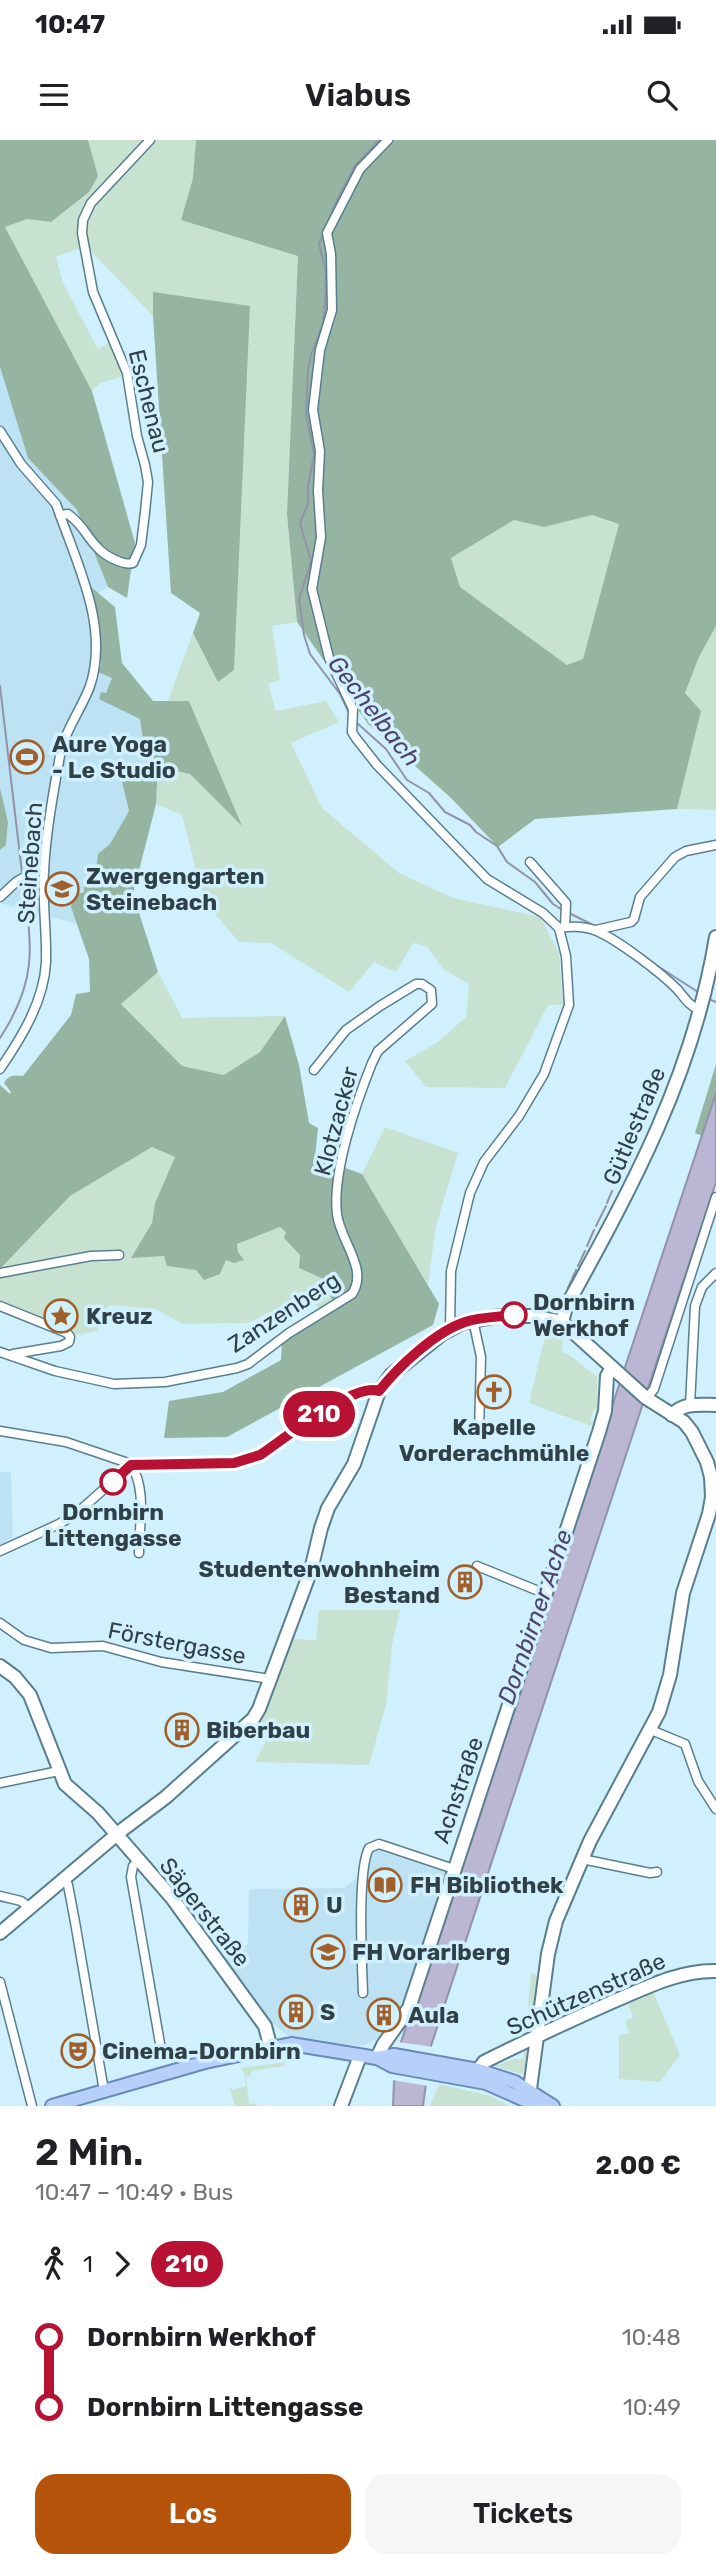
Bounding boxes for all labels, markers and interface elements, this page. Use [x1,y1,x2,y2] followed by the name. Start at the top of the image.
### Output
[35,9,105,40] text: 10:47
[35,76,73,114] icon: menu
[305,76,411,114] text: Viabus
[643,76,681,114] icon: search
[123,346,175,456] street label: Eschenau
[322,650,426,772] water label: Gechelbach
[52,730,176,784] place label: Aure Yoga - Le Studio
[8,738,46,776] sports icon: Aure Yoga - Le Studio
[12,801,48,925] street label: Steinebach
[86,862,264,916] place label: Zwergengarten Steinebach
[43,870,81,908] school or university icon: Zwergengarten Steinebach
[308,1063,364,1178] street label: Klotzacker
[597,1063,671,1189] street label: Gütlestraße
[223,1266,345,1358] street label: Zanzenberg
[533,1288,635,1342] place label: Dornbirn Werkhof
[42,1297,80,1335] place icon: Kreuz
[86,1302,153,1330] place label: Kreuz
[501,1302,527,1328] marker: Dornbirn Werkhof
[475,1373,513,1411] church icon: Kapelle Vorderachmühle
[279,1391,359,1437] line badge: 210
[297,1400,341,1428] text: 210
[399,1413,589,1467] place label: Kapelle Vorderachmühle
[100,1469,126,1495] marker: Dornbirn Littengasse
[44,1498,182,1552] place label: Dornbirn Littengasse
[492,1526,578,1708] water label: Dornbirner Ache
[198,1555,440,1609] place label: Studentenwohnheim Bestand
[446,1563,484,1601] building icon: Studentenwohnheim Bestand
[106,1616,248,1670] street label: Förstergasse
[163,1711,201,1749] building icon: Biberbau
[206,1716,310,1744] place label: Biberbau
[427,1733,489,1847] street label: Achstraße
[154,1852,256,1972] street label: Sägerstraße
[366,1866,404,1904] library icon: FH Bibliothek
[410,1871,564,1899] place label: FH Bibliothek
[282,1886,320,1924] building icon: U
[326,1891,343,1919] place label: U
[309,1933,347,1971] school or university icon: FH Vorarlberg
[352,1938,510,1966] place label: FH Vorarlberg
[502,1947,670,2041] street label: Schützenstraße
[277,1993,315,2031] building icon: S
[365,1996,403,2034] building icon: Aula
[320,1998,335,2026] place label: S
[408,2001,459,2029] place label: Aula
[59,2032,97,2070] theatre icon: Cinema-Dornbirn
[102,2037,301,2065] place label: Cinema-Dornbirn
[35,2129,144,2175] text: 2 Min.
[596,2150,681,2181] text: 2.00 €
[35,2178,233,2206] text: 10:47 – 10:49 · Bus
[35,2245,73,2283] icon: walk
[103,2245,141,2283] icon: forward
[83,2250,93,2278] text: 1
[165,2250,209,2278] text: 210
[87,2322,316,2353] text: Dornbirn Werkhof
[622,2323,681,2351] text: 10:48
[87,2392,363,2423] text: Dornbirn Littengasse
[623,2393,681,2421] text: 10:49
[35,2474,351,2554] button: Los
[365,2474,681,2554] button: Tickets

